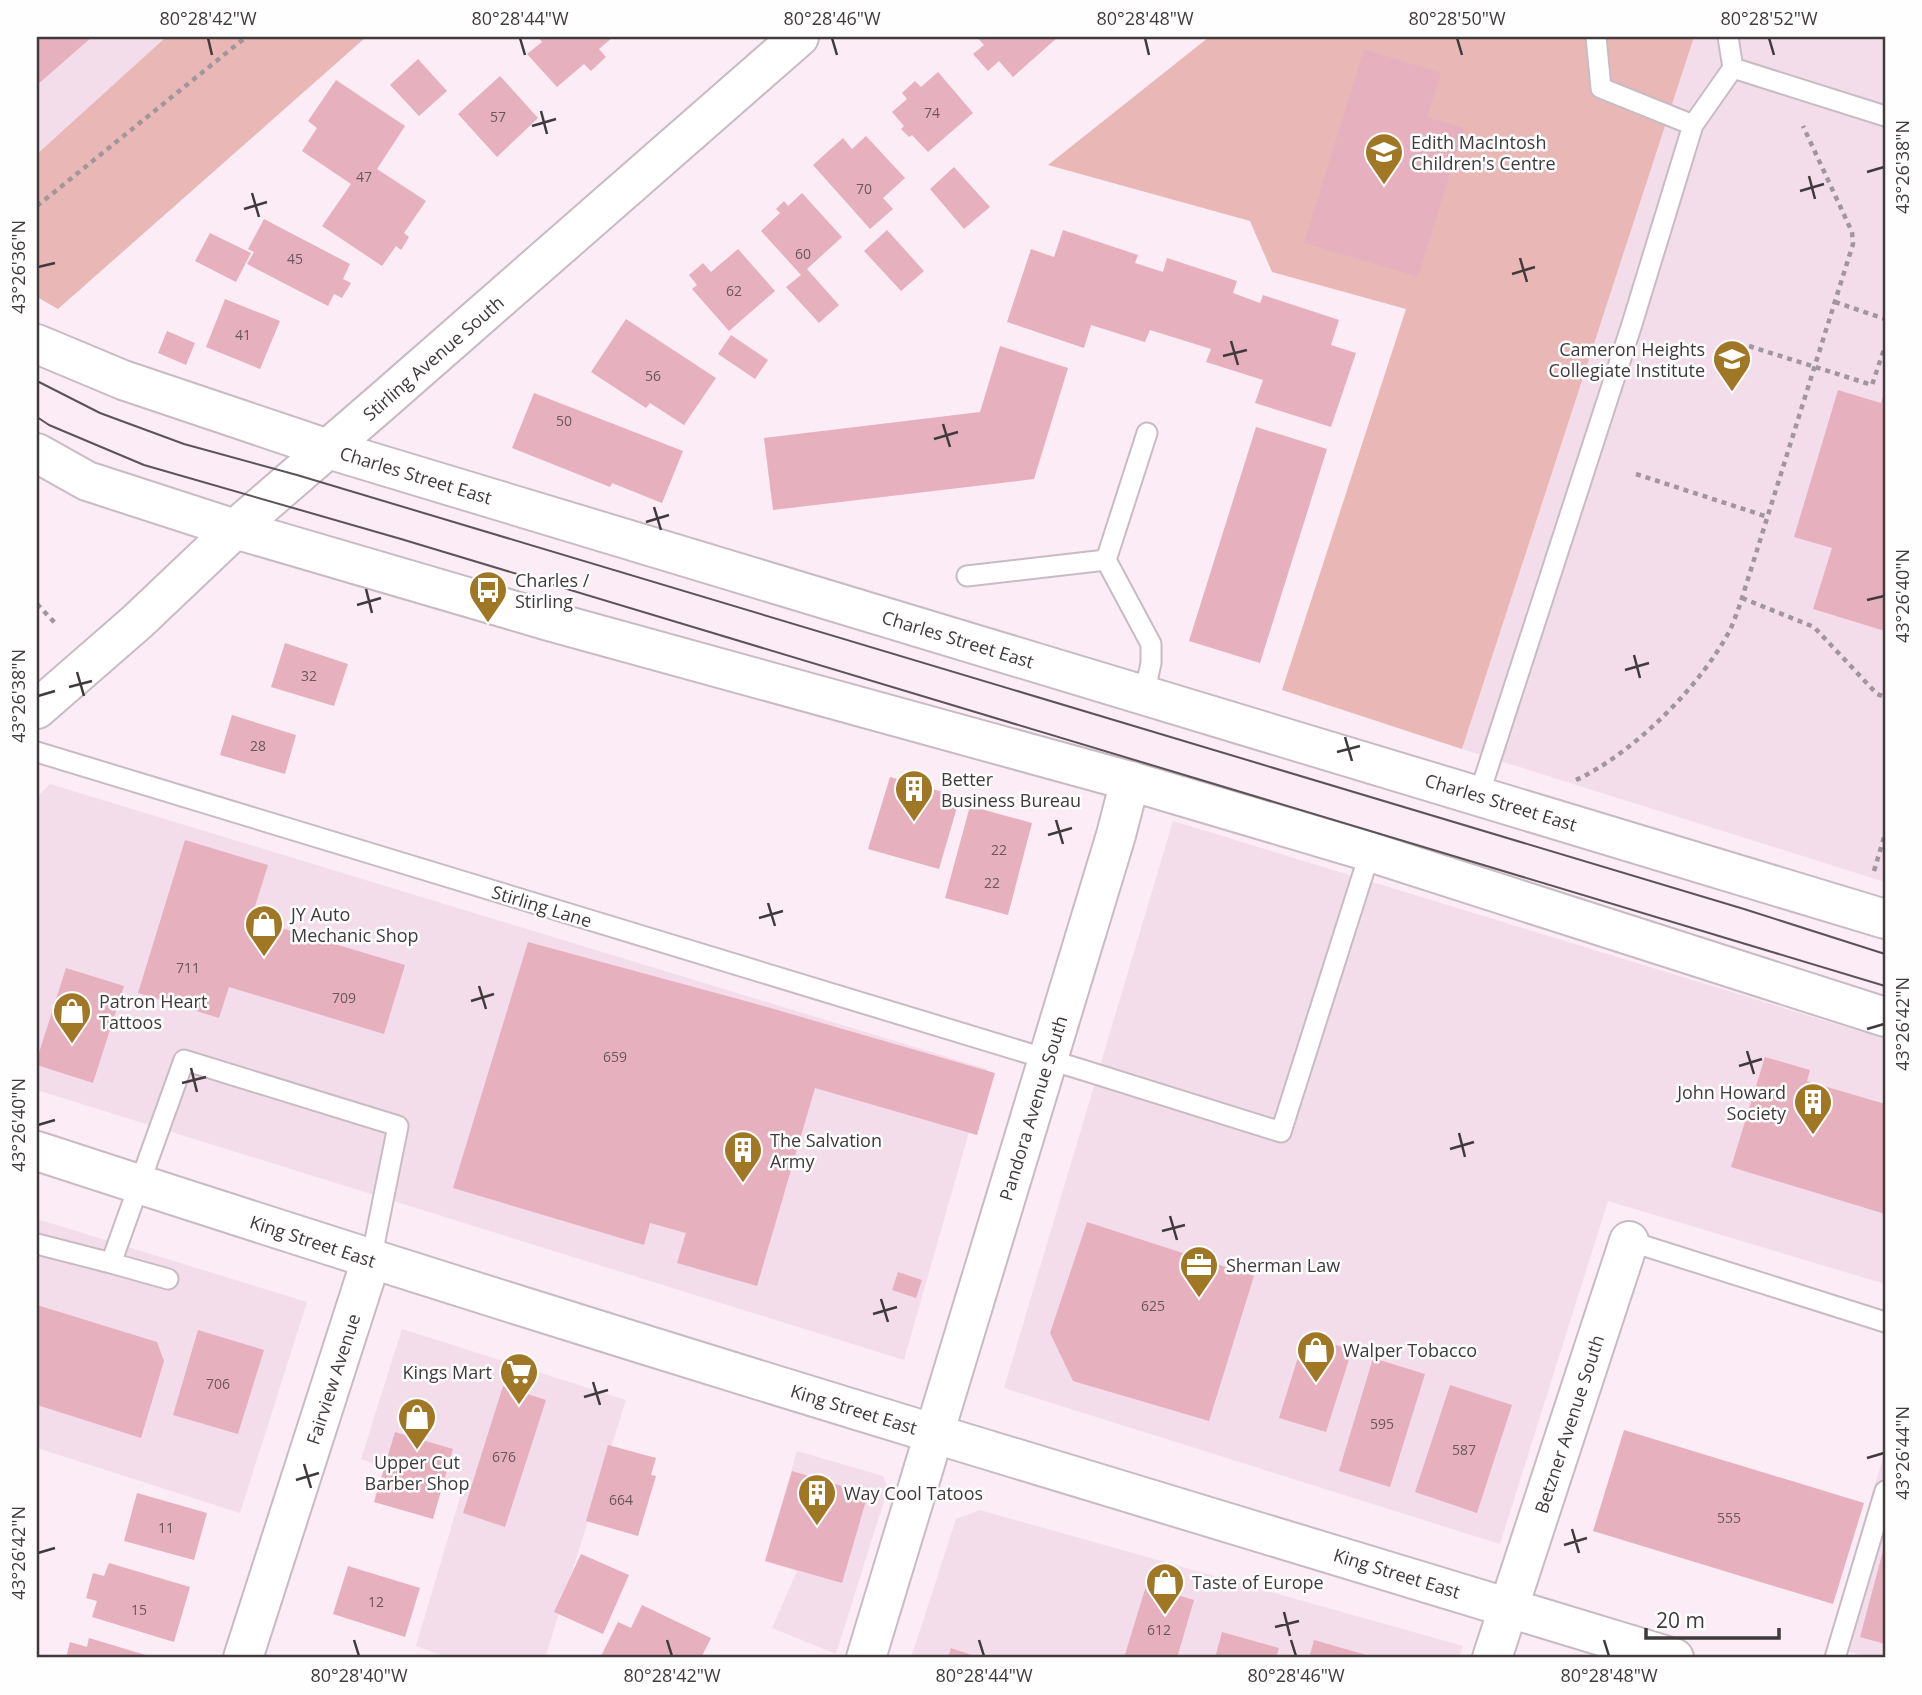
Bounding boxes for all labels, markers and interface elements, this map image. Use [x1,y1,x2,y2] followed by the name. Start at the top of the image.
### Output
[159,6,257,30] text: 80°28'42"W
[471,6,569,30] text: 80°28'44"W
[783,6,881,30] text: 80°28'46"W
[1096,6,1194,30] text: 80°28'48"W
[1408,6,1506,30] text: 80°28'50"W
[1720,6,1818,30] text: 80°28'52"W
[924,103,940,122] house number: 74
[490,107,506,126] house number: 57
[1890,120,1914,214] text: 43°26'38"N
[1411,130,1556,175] place label: Edith MacIntosh Children's Centre
[1363,131,1405,186] school or university icon: Edith MacIntosh Children's Centre
[356,167,372,186] house number: 47
[856,179,872,198] house number: 70
[6,220,30,314] text: 43°26'36"N
[795,244,811,263] house number: 60
[287,249,303,268] house number: 45
[726,281,742,300] house number: 62
[357,290,509,426] street label: Stirling Avenue South
[235,325,251,344] house number: 41
[1549,337,1705,382] place label: Cameron Heights Collegiate Institute
[1711,338,1753,393] school or university icon: Cameron Heights Collegiate Institute
[645,366,661,385] house number: 56
[556,411,572,430] house number: 50
[337,440,495,510] street label: Charles Street East
[1890,549,1914,643] text: 43°26'40"N
[515,568,590,613] place label: Charles / Stirling
[467,569,509,624] bus stop icon: Charles / Stirling
[879,604,1037,674] street label: Charles Street East
[6,649,30,743] text: 43°26'38"N
[301,666,317,685] house number: 32
[250,736,266,755] house number: 28
[941,767,1081,812] place label: Better Business Bureau
[1422,767,1580,837] street label: Charles Street East
[893,768,935,823] building icon: Better Business Bureau
[991,840,1007,859] house number: 22
[984,873,1000,892] house number: 22
[489,879,595,933] street label: Stirling Lane
[289,902,419,947] place label: JY Auto Mechanic Shop
[243,903,285,958] shop icon: JY Auto Mechanic Shop
[176,958,200,977] house number: 711
[1890,977,1914,1071] text: 43°26'42"N
[332,988,356,1007] house number: 709
[99,989,207,1034] place label: Patron Heart Tattoos
[51,990,93,1045] shop icon: Patron Heart Tattoos
[993,1013,1073,1203] street label: Pandora Avenue South
[603,1047,627,1066] house number: 659
[6,1078,30,1172] text: 43°26'40"N
[1675,1080,1787,1125] place label: John Howard Society
[1792,1081,1834,1136] building icon: John Howard Society
[770,1128,882,1173] place label: The Salvation Army
[722,1129,764,1184] building icon: The Salvation Army
[247,1209,379,1273] street label: King Street East
[1178,1244,1220,1299] office icon: Sherman Law
[1226,1253,1340,1277] place label: Sherman Law
[1141,1296,1165,1315] house number: 625
[301,1311,365,1447] street label: Fairview Avenue
[1295,1329,1337,1384] shop icon: Walper Tobacco
[1529,1332,1609,1516] street label: Betzner Avenue South
[1343,1338,1477,1362] place label: Walper Tobacco
[498,1351,540,1406] supermarket icon: Kings Mart
[402,1360,492,1384] place label: Kings Mart
[206,1374,230,1393] house number: 706
[788,1378,920,1440] street label: King Street East
[396,1396,438,1451] shop icon: Upper Cut Barber Shop
[1890,1406,1914,1500] text: 43°26'44"N
[1370,1414,1394,1433] house number: 595
[1452,1440,1476,1459] house number: 587
[492,1447,516,1466] house number: 676
[365,1450,469,1495] place label: Upper Cut Barber Shop
[796,1472,838,1527] building icon: Way Cool Tatoos
[844,1481,983,1505] place label: Way Cool Tatoos
[609,1490,633,1509] house number: 664
[6,1506,30,1600] text: 43°26'42"N
[1717,1508,1741,1527] house number: 555
[158,1518,174,1537] house number: 11
[1331,1542,1463,1604] street label: King Street East
[1144,1561,1186,1616] shop icon: Taste of Europe
[1192,1570,1324,1594] place label: Taste of Europe
[368,1592,384,1611] house number: 12
[1646,1597,1778,1641] scale bar
[131,1600,147,1619] house number: 15
[1656,1606,1705,1634] text: 20 m
[1147,1620,1171,1639] house number: 612
[310,1663,408,1687] text: 80°28'40"W
[623,1663,721,1687] text: 80°28'42"W
[935,1663,1033,1687] text: 80°28'44"W
[1247,1663,1345,1687] text: 80°28'46"W
[1560,1663,1658,1687] text: 80°28'48"W

